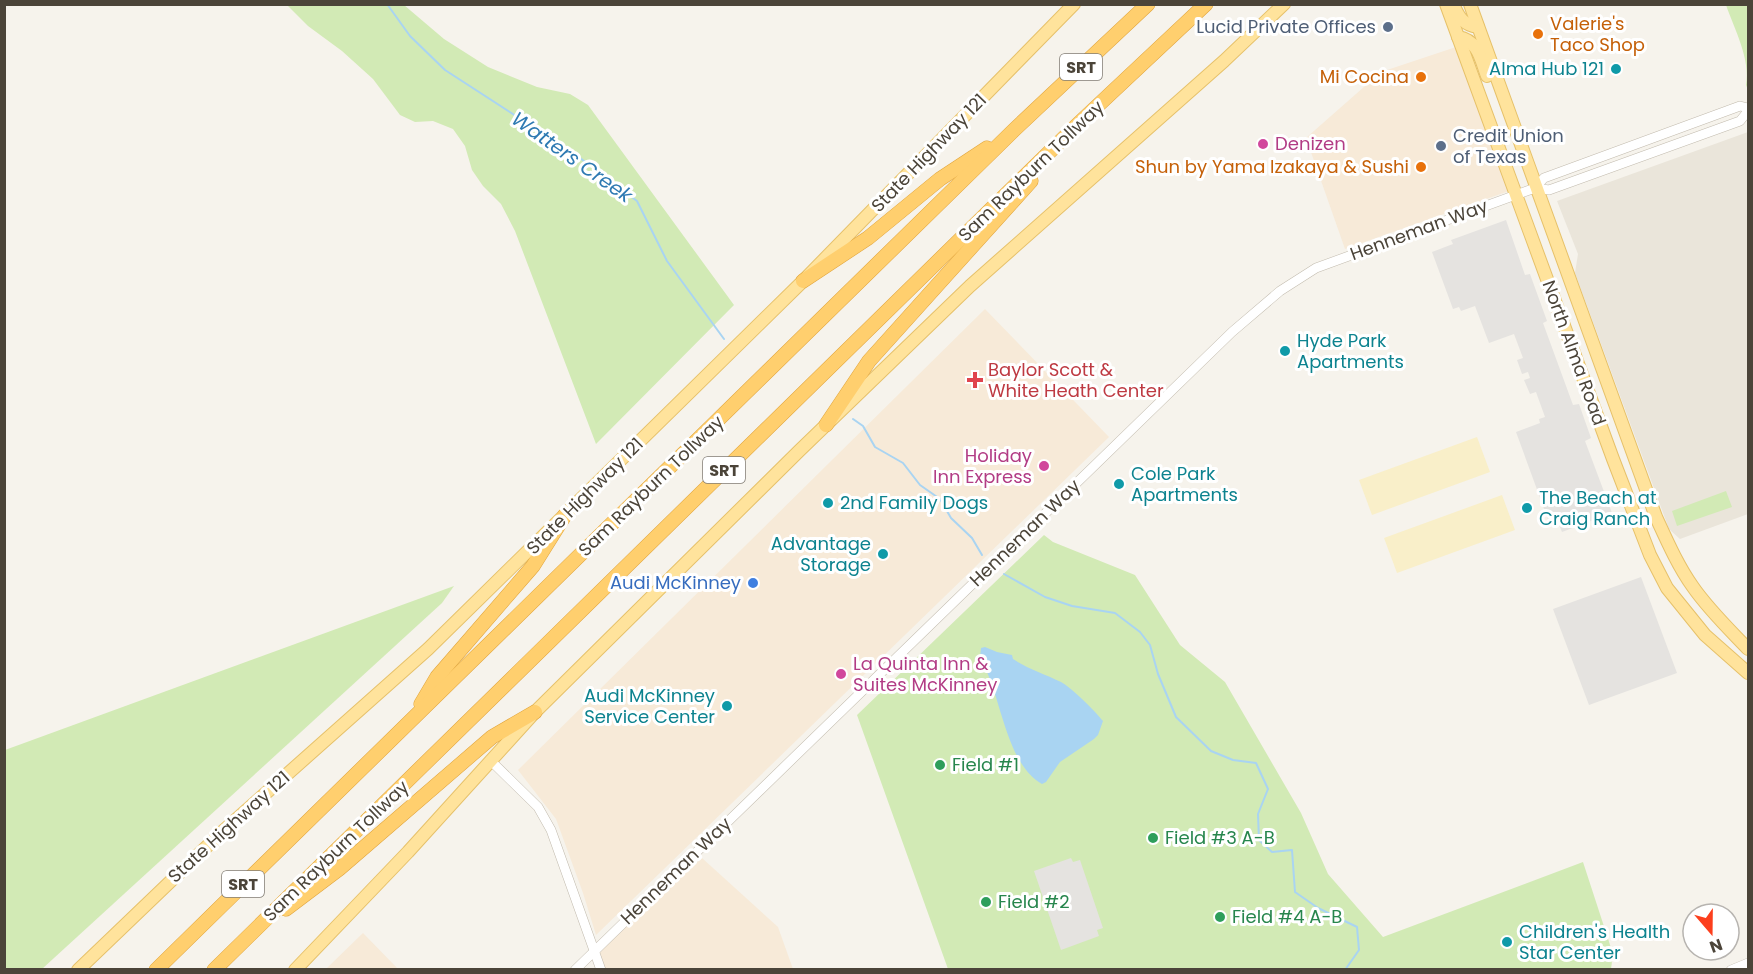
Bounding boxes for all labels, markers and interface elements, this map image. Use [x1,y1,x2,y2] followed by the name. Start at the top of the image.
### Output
[1550,11,1645,57] place label: Valerie's Taco Shop
[1196,14,1376,39] place label: Lucid Private Offices
[1381,20,1395,34] marker: Lucid Private Offices
[1531,27,1545,41] marker: Valerie's Taco Shop
[1060,54,1102,80] road number: SRT
[1489,56,1604,81] place label: Alma Hub 121
[1609,62,1623,76] marker: Alma Hub 121
[1320,64,1409,89] place label: Mi Cocina
[1414,70,1428,84] marker: Mi Cocina
[865,88,992,217] street label: State Highway 121
[952,95,1109,247] street label: Sam Rayburn Tollway
[506,105,640,210] water label: Watters Creek
[1453,123,1564,169] place label: Credit Union of Texas
[1275,131,1346,156] place label: Denizen
[1256,137,1270,151] marker: Denizen
[1434,139,1448,153] marker: Credit Union of Texas
[1135,154,1409,179] place label: Shun by Yama Izakaya & Sushi
[1414,160,1428,174] marker: Shun by Yama Izakaya & Sushi
[1347,193,1491,266] street label: Henneman Way
[1537,277,1612,429] street label: North Alma Road
[1297,328,1404,374] place label: Hyde Park Apartments
[1278,344,1292,358] marker: Hyde Park Apartments
[988,357,1164,403] place label: Baylor Scott & White Heath Center
[966,371,984,389] marker: Baylor Scott & White Heath Center
[572,410,729,562] street label: Sam Rayburn Tollway
[521,432,649,560] street label: State Highway 121
[933,443,1032,489] place label: Holiday Inn Express
[703,457,745,483] road number: SRT
[1037,459,1051,473] marker: Holiday Inn Express
[1131,461,1238,507] place label: Cole Park Apartments
[964,473,1085,592] street label: Henneman Way
[1112,477,1126,491] marker: Cole Park Apartments
[1539,485,1657,531] place label: The Beach at Craig Ranch
[840,490,988,515] place label: 2nd Family Dogs
[821,496,835,510] marker: 2nd Family Dogs
[1520,501,1534,515] marker: The Beach at Craig Ranch
[771,531,871,577] place label: Advantage Storage
[876,547,890,561] marker: Advantage Storage
[610,570,741,595] place label: Audi McKinney
[746,576,760,590] marker: Audi McKinney
[853,651,997,697] place label: La Quinta Inn & Suites McKinney
[834,667,848,681] marker: La Quinta Inn & Suites McKinney
[584,683,715,729] place label: Audi McKinney Service Center
[720,699,734,713] marker: Audi McKinney Service Center
[952,752,1019,777] place label: Field #1
[933,758,947,772] marker: Field #1
[162,765,295,888] street label: State Highway 121
[257,775,414,927] street label: Sam Rayburn Tollway
[615,811,736,930] street label: Henneman Way
[1165,825,1275,850] place label: Field #3 A-B
[1146,831,1160,845] marker: Field #3 A-B
[222,871,264,897] road number: SRT
[998,889,1070,914] place label: Field #2
[979,895,993,909] marker: Field #2
[1681,902,1741,962] north arrow
[1232,904,1342,929] place label: Field #4 A-B
[1213,910,1227,924] marker: Field #4 A-B
[1519,919,1670,965] place label: Children's Health Star Center
[1706,933,1726,958] text: N
[1500,935,1514,949] marker: Children's Health Star Center

